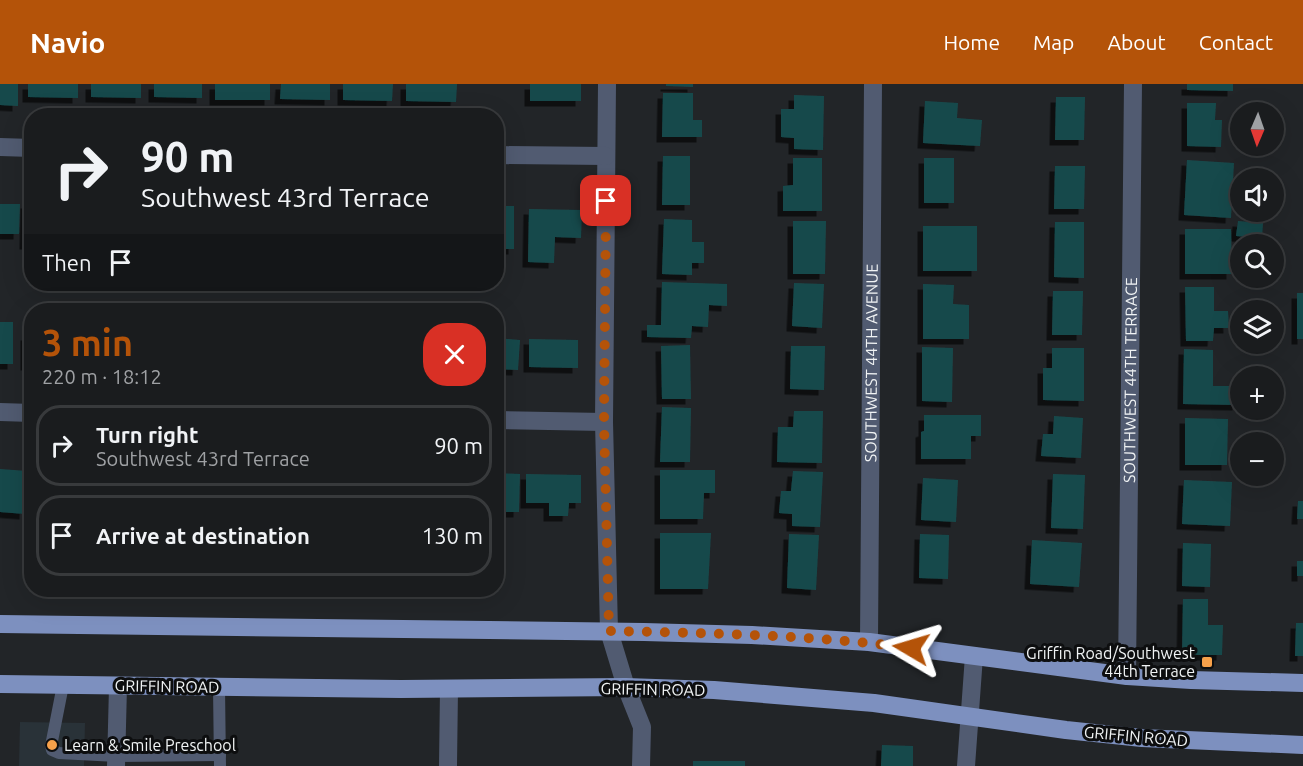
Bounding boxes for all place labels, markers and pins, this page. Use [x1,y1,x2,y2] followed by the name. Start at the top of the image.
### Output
[580,175,631,226] pin
[1026,644,1196,680] place label: Griffin Road/Southwest 44th Terrace
[1200,655,1214,669] marker: Griffin Road/Southwest 44th Terrace
[64,736,236,754] place label: Learn & Smile Preschool
[45,738,59,752] marker: Learn & Smile Preschool

